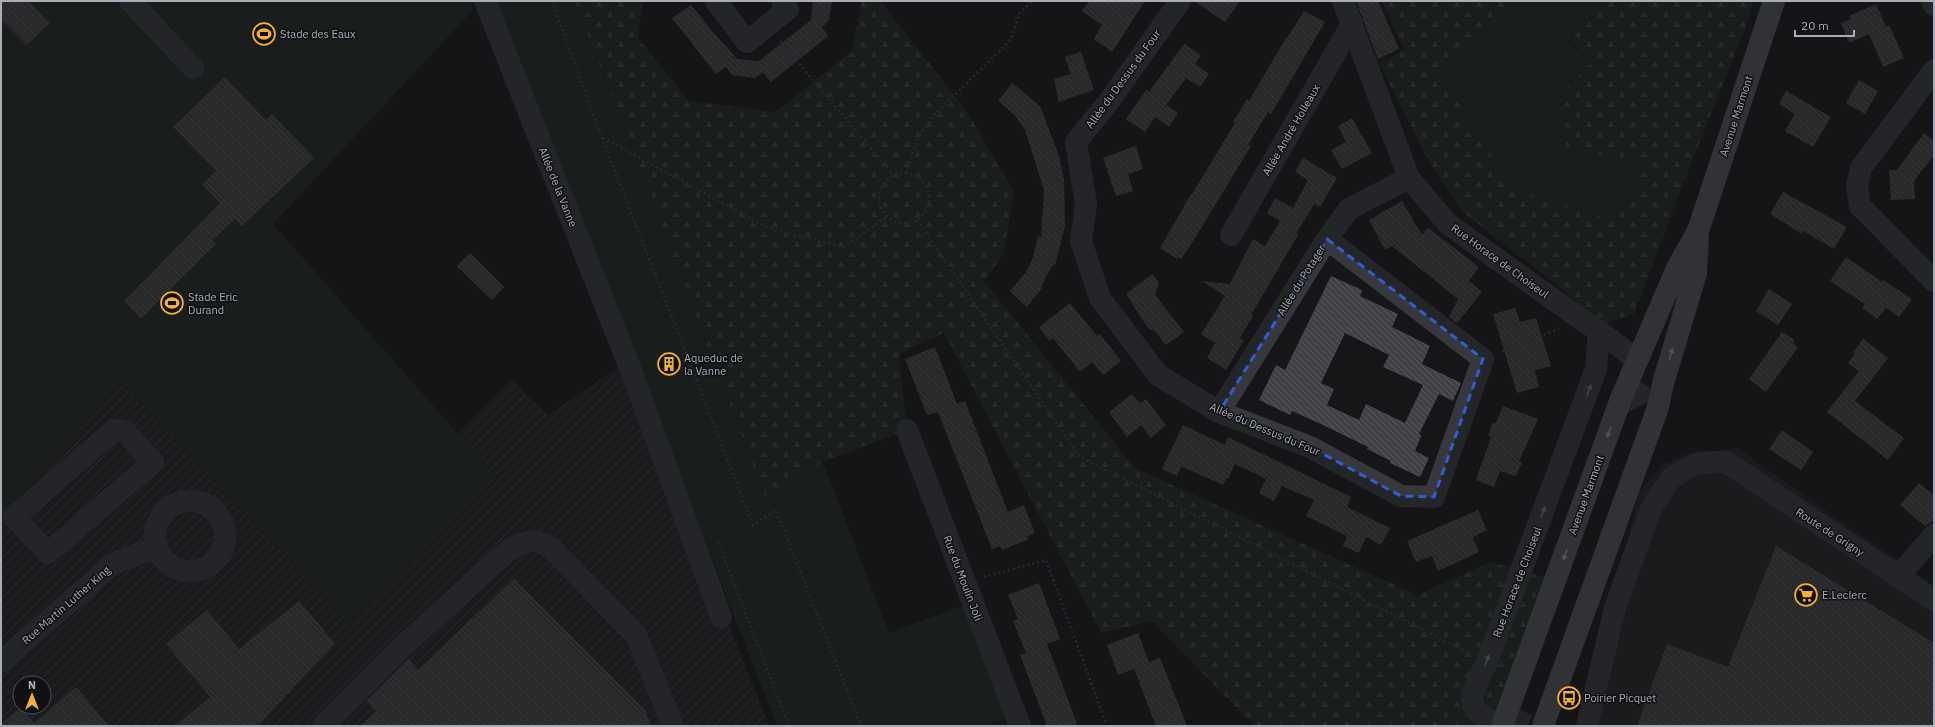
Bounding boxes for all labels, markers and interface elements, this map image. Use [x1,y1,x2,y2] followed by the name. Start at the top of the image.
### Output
[1795,12,1854,38] scale bar
[1801,18,1829,33] text: 20 m
[251,21,277,47] sports icon: Stade des Eaux
[280,27,356,41] place label: Stade des Eaux
[1082,27,1164,131] street label: Allée du Dessus du Four
[1716,74,1756,158] street label: Avenue Marmont
[1259,81,1323,178] street label: Allée André Holleaux
[536,145,580,229] street label: Allée de la Vanne
[1448,221,1552,301] street label: Rue Horace de Choiseul
[1274,242,1328,318] street label: Allée du Potager
[159,290,185,316] sports icon: Stade Eric Durand
[188,290,238,317] place label: Stade Eric Durand
[1668,348,1674,360] one-way arrow
[656,351,682,377] building icon: Aqueduc de la Vanne
[684,351,743,378] place label: Aqueduc de la Vanne
[1586,384,1592,396] one-way arrow
[1208,399,1322,459] street label: Allée du Dessus du Four
[1606,427,1612,439] one-way arrow
[1565,453,1607,537] street label: Avenue Marmont
[1540,505,1546,517] one-way arrow
[1793,505,1867,560] street label: Route de Grigny
[1489,525,1545,639] street label: Rue Horace de Choiseul
[940,533,986,623] street label: Rue du Moulin Joli
[1561,549,1567,561] one-way arrow
[19,563,113,647] street label: Rue Martin Luther King
[1793,582,1819,608] supermarket icon: E.Leclerc
[1822,588,1867,602] place label: E.Leclerc
[1485,653,1491,665] one-way arrow
[12,675,52,715] north arrow
[28,678,36,692] text: N
[1556,685,1582,711] bus stop icon: Poirier Picquet
[1584,691,1656,705] place label: Poirier Picquet

